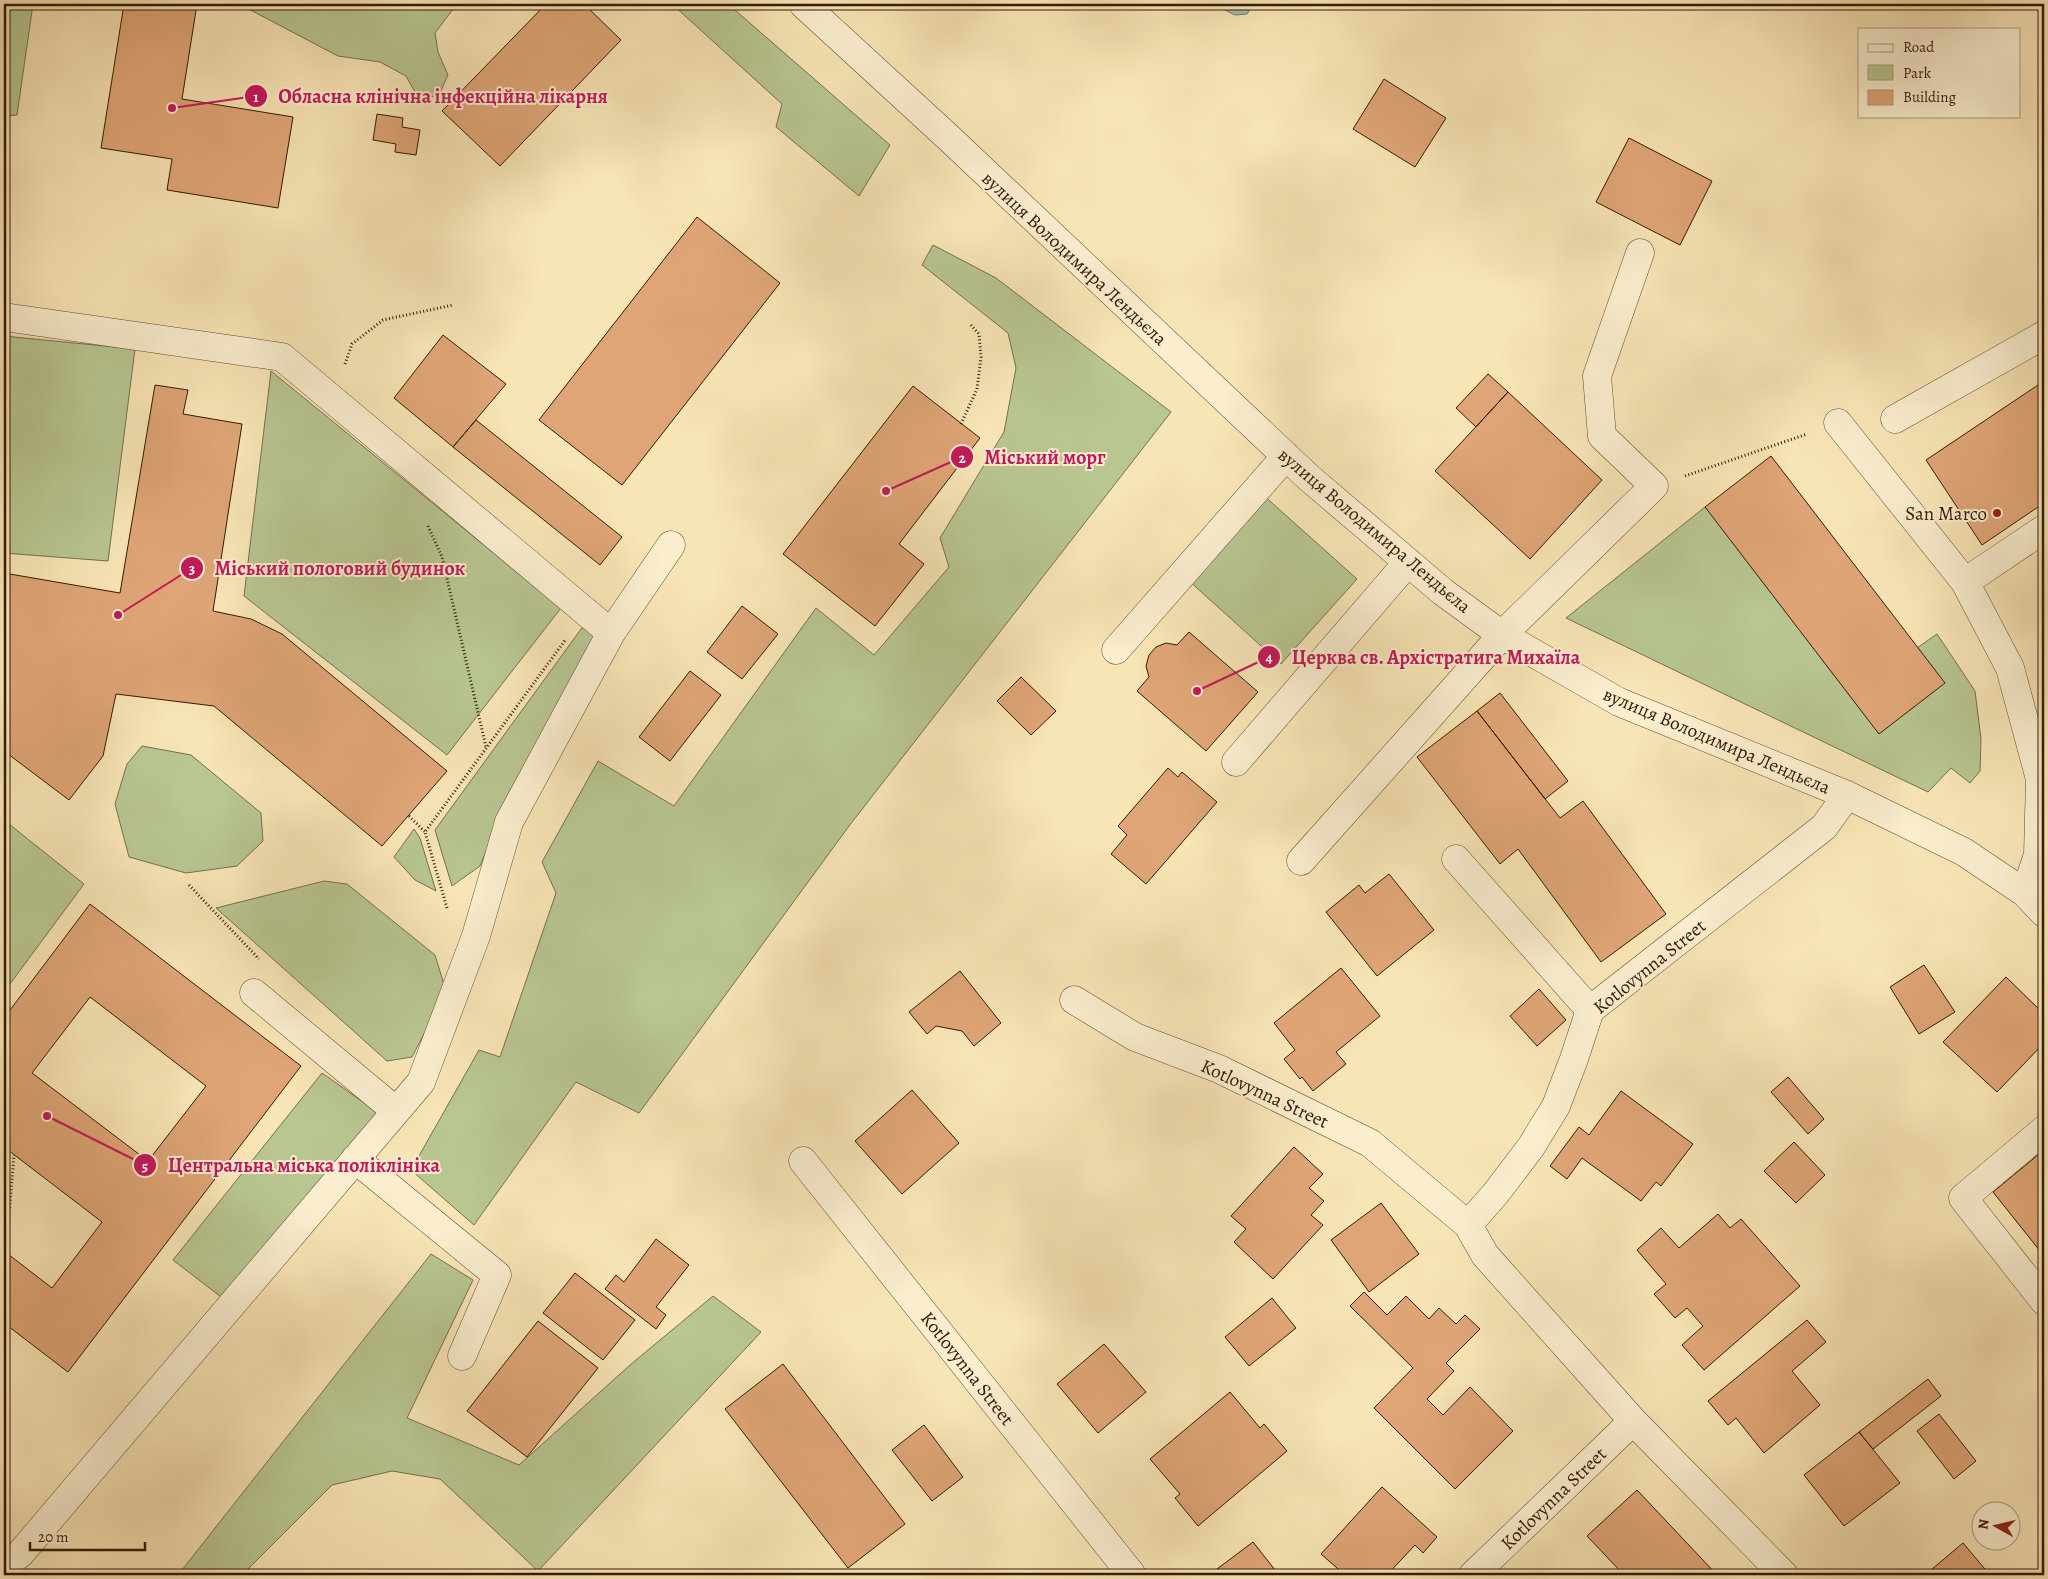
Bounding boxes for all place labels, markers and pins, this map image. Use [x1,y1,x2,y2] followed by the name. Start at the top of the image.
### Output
[243,79,618,114] callout: Обласна клінічна інфекційна лікарня
[949,440,1116,475] callout: Міський морг
[1905,501,1987,527] place label: San Marco
[1991,507,2003,519] marker: San Marco
[180,551,475,586] callout: Міський пологовий будинок
[1256,639,1590,674] callout: Церква св. Архістратига Михаїла
[133,1148,450,1183] callout: Центральна міська поліклініка

